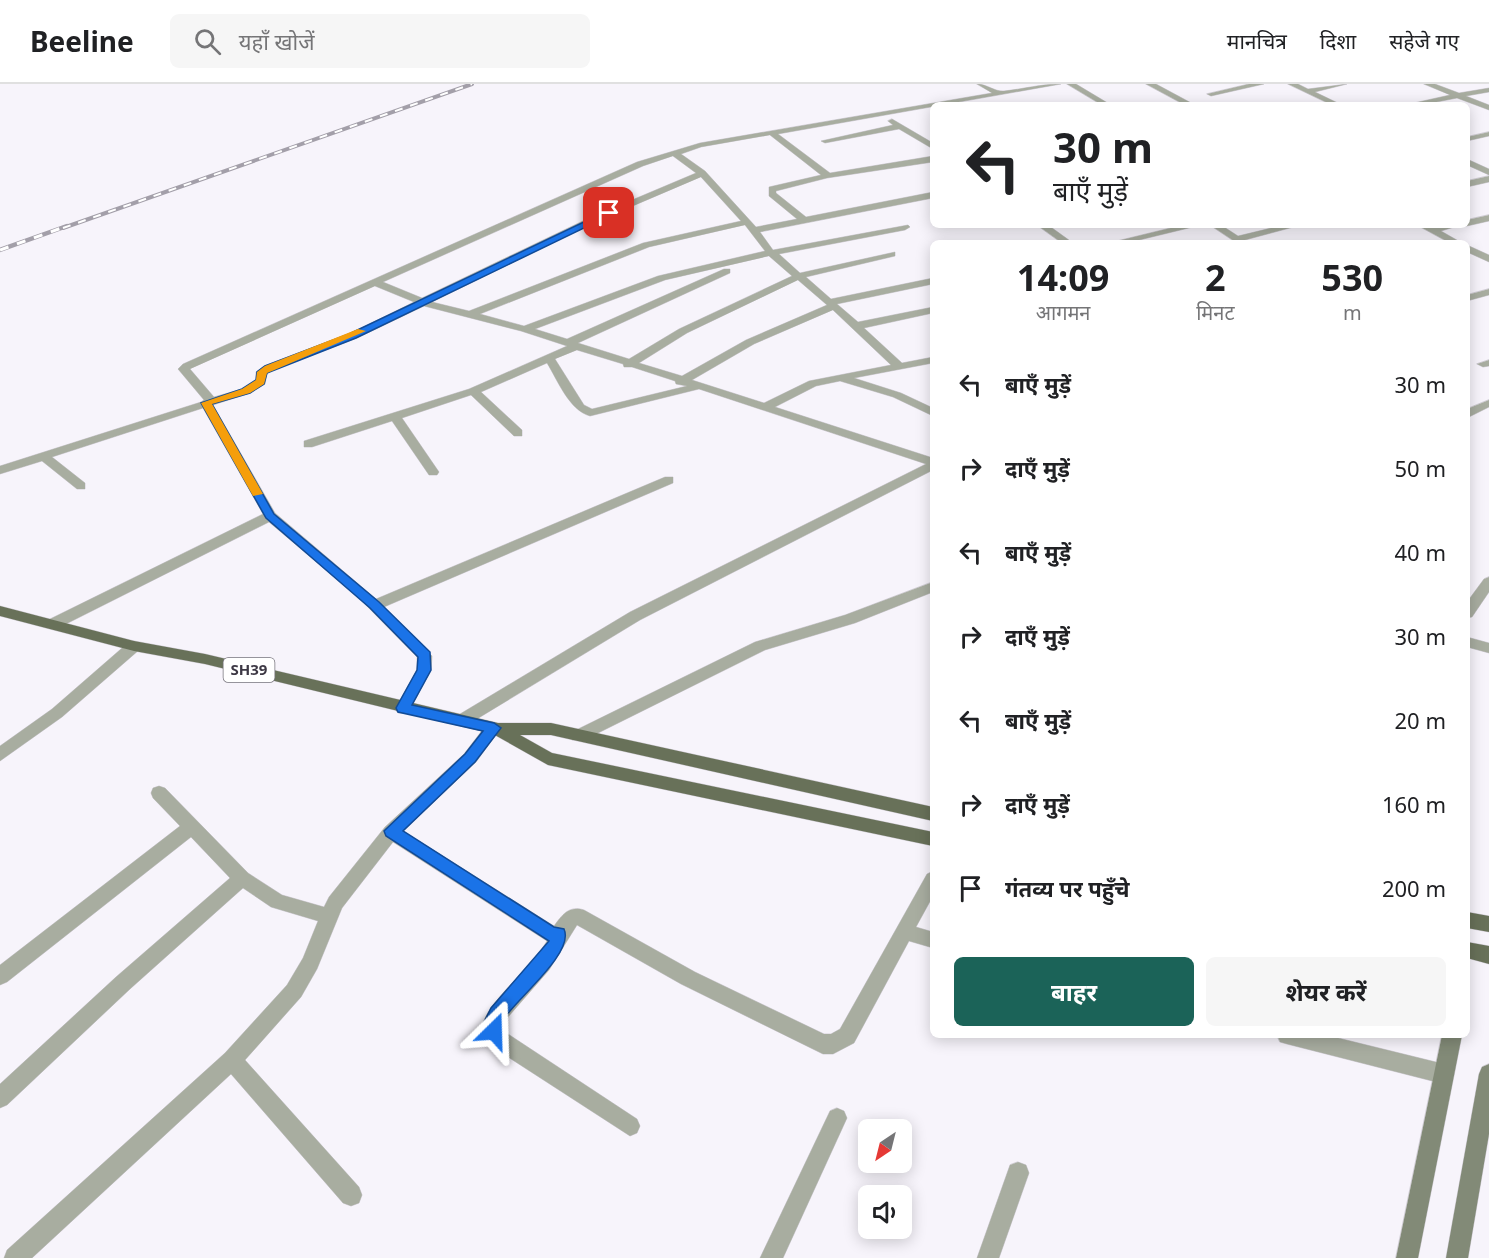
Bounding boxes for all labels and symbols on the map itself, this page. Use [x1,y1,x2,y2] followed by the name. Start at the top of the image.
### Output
[583,187,634,238] pin
[224,658,274,682] road number: SH39
[462,999,526,1063] position arrow
[858,1119,912,1173] north arrow

